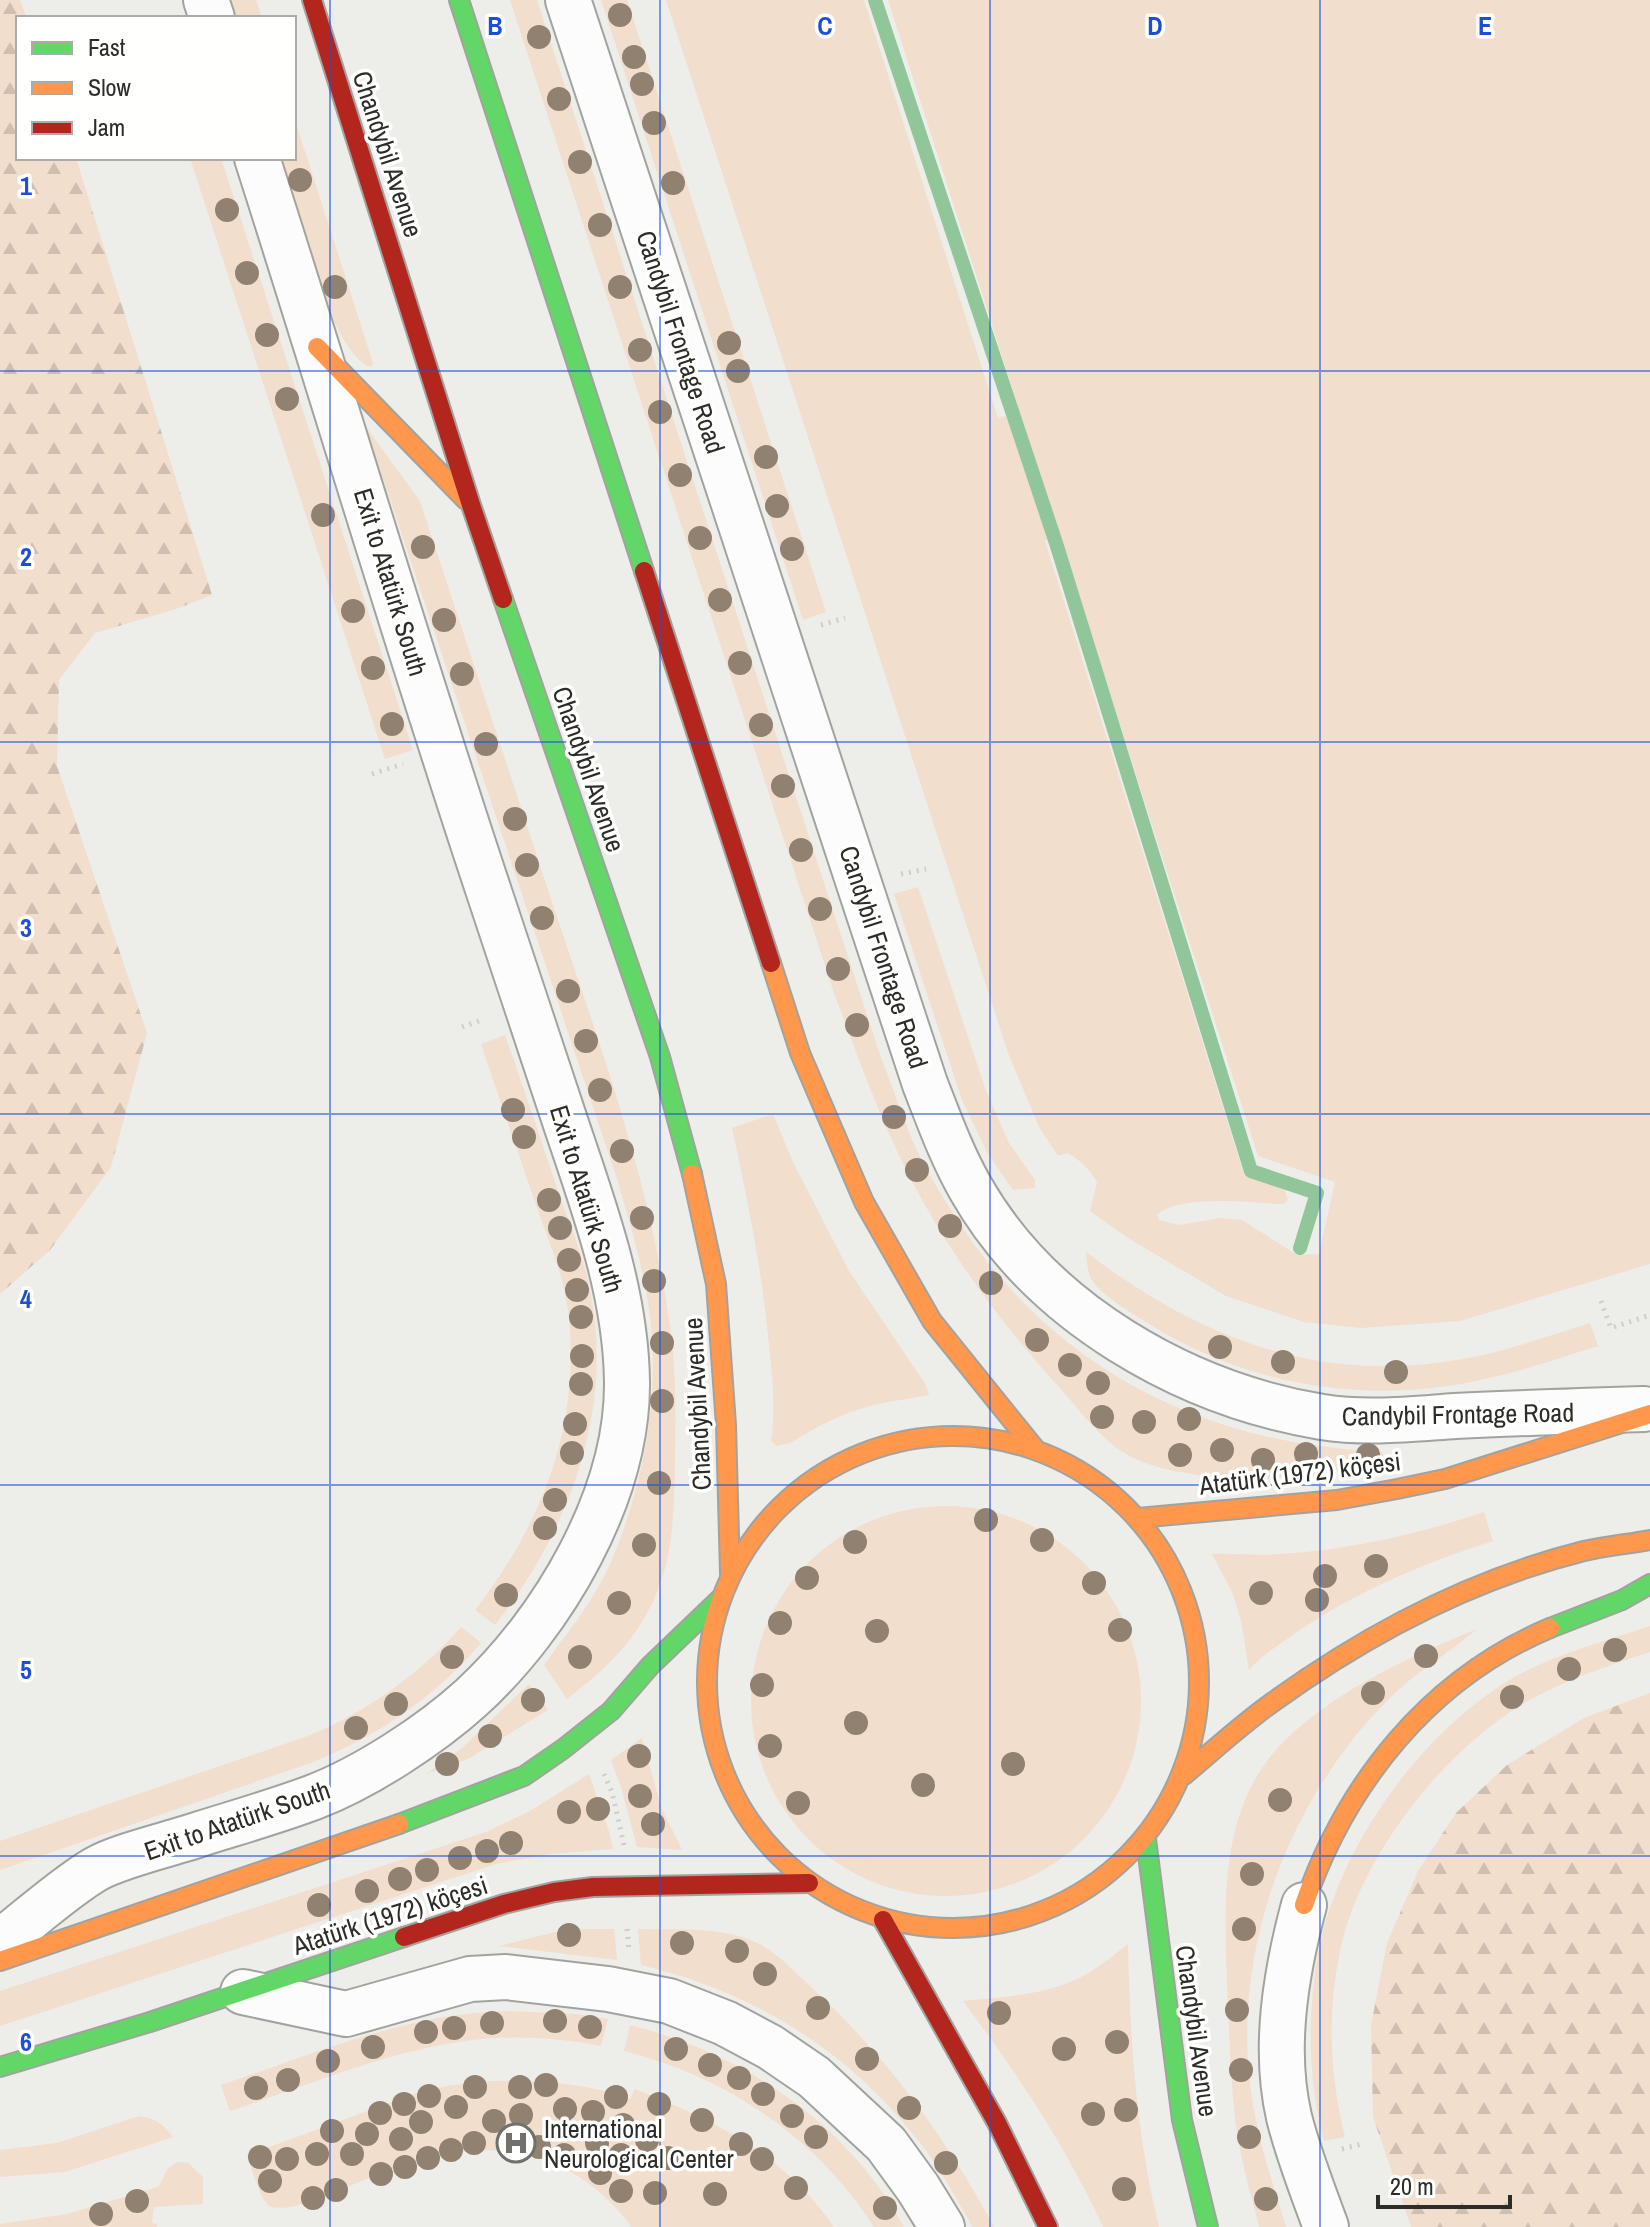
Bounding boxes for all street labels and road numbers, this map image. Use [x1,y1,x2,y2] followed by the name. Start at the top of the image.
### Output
[345,66,431,242] street label: Chandybil Avenue
[628,226,734,458] street label: Candybil Frontage Road
[346,484,436,680] street label: Exit to Atatürk South
[544,682,634,856] street label: Chandybil Avenue
[831,841,937,1073] street label: Candybil Frontage Road
[542,1101,632,1297] street label: Exit to Atatürk South
[675,1317,719,1491] street label: Chandybil Avenue
[1342,1394,1574,1434] street label: Candybil Frontage Road
[1196,1443,1403,1503] street label: Atatürk (1972) köçesi
[139,1772,335,1868] street label: Exit to Atatürk South
[287,1867,492,1963] street label: Atatürk (1972) köçesi
[1168,1943,1226,2119] street label: Chandybil Avenue

